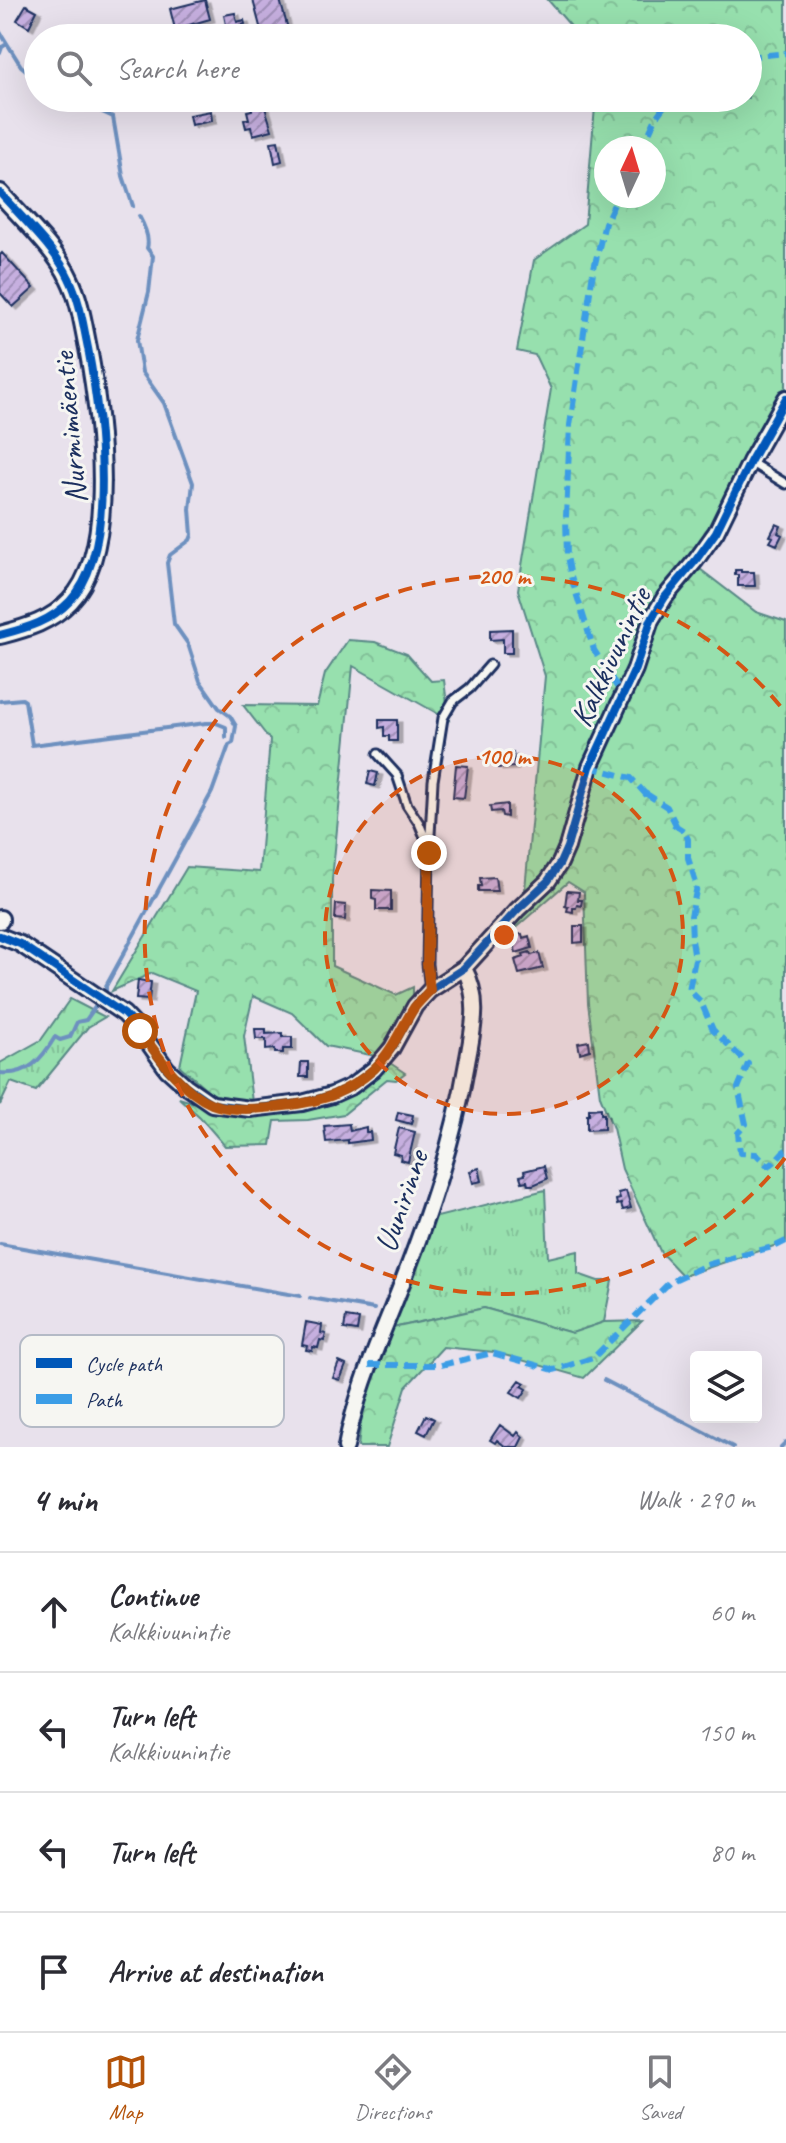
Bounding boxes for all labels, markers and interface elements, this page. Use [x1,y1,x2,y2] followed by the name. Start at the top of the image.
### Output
[24,24,762,112] search box
[52,46,96,90] icon: search
[116,49,238,87] text: Search here
[594,136,666,208] north arrow
[42,348,97,505] street label: Nurmimäentie
[478,561,532,591] text: 200 m
[560,579,662,733] street label: Kalkkiuunintie
[478,741,532,771] text: 100 m
[411,835,447,871] route end
[490,921,518,949] centre of rings
[122,1013,158,1049] route start
[365,1143,439,1257] street label: Uunirinne
[20,1335,284,1427] legend
[86,1350,163,1378] text: Cycle path
[690,1351,762,1423] map controls
[690,1351,762,1423] button: layers
[86,1386,123,1414] text: Path
[32,1478,97,1521] text: 4 min
[637,1483,754,1516] text: Walk · 290 m
[108,1577,198,1615] text: Continue
[32,1590,76,1634] icon: ahead
[710,1596,754,1629] text: 60 m
[108,1615,229,1648] text: Kalkkiuunintie
[108,1697,195,1735] text: Turn left
[32,1710,76,1754] icon: left
[698,1716,754,1749] text: 150 m
[108,1735,229,1768] text: Kalkkiuunintie
[32,1830,76,1874] icon: left
[108,1833,195,1871] text: Turn left
[710,1836,754,1869] text: 80 m
[32,1950,76,1994] icon: arrive
[108,1953,323,1991] text: Arrive at destination
[104,2050,148,2126] tab: Map
[355,2050,431,2126] tab: Directions
[638,2050,682,2126] tab: Saved

